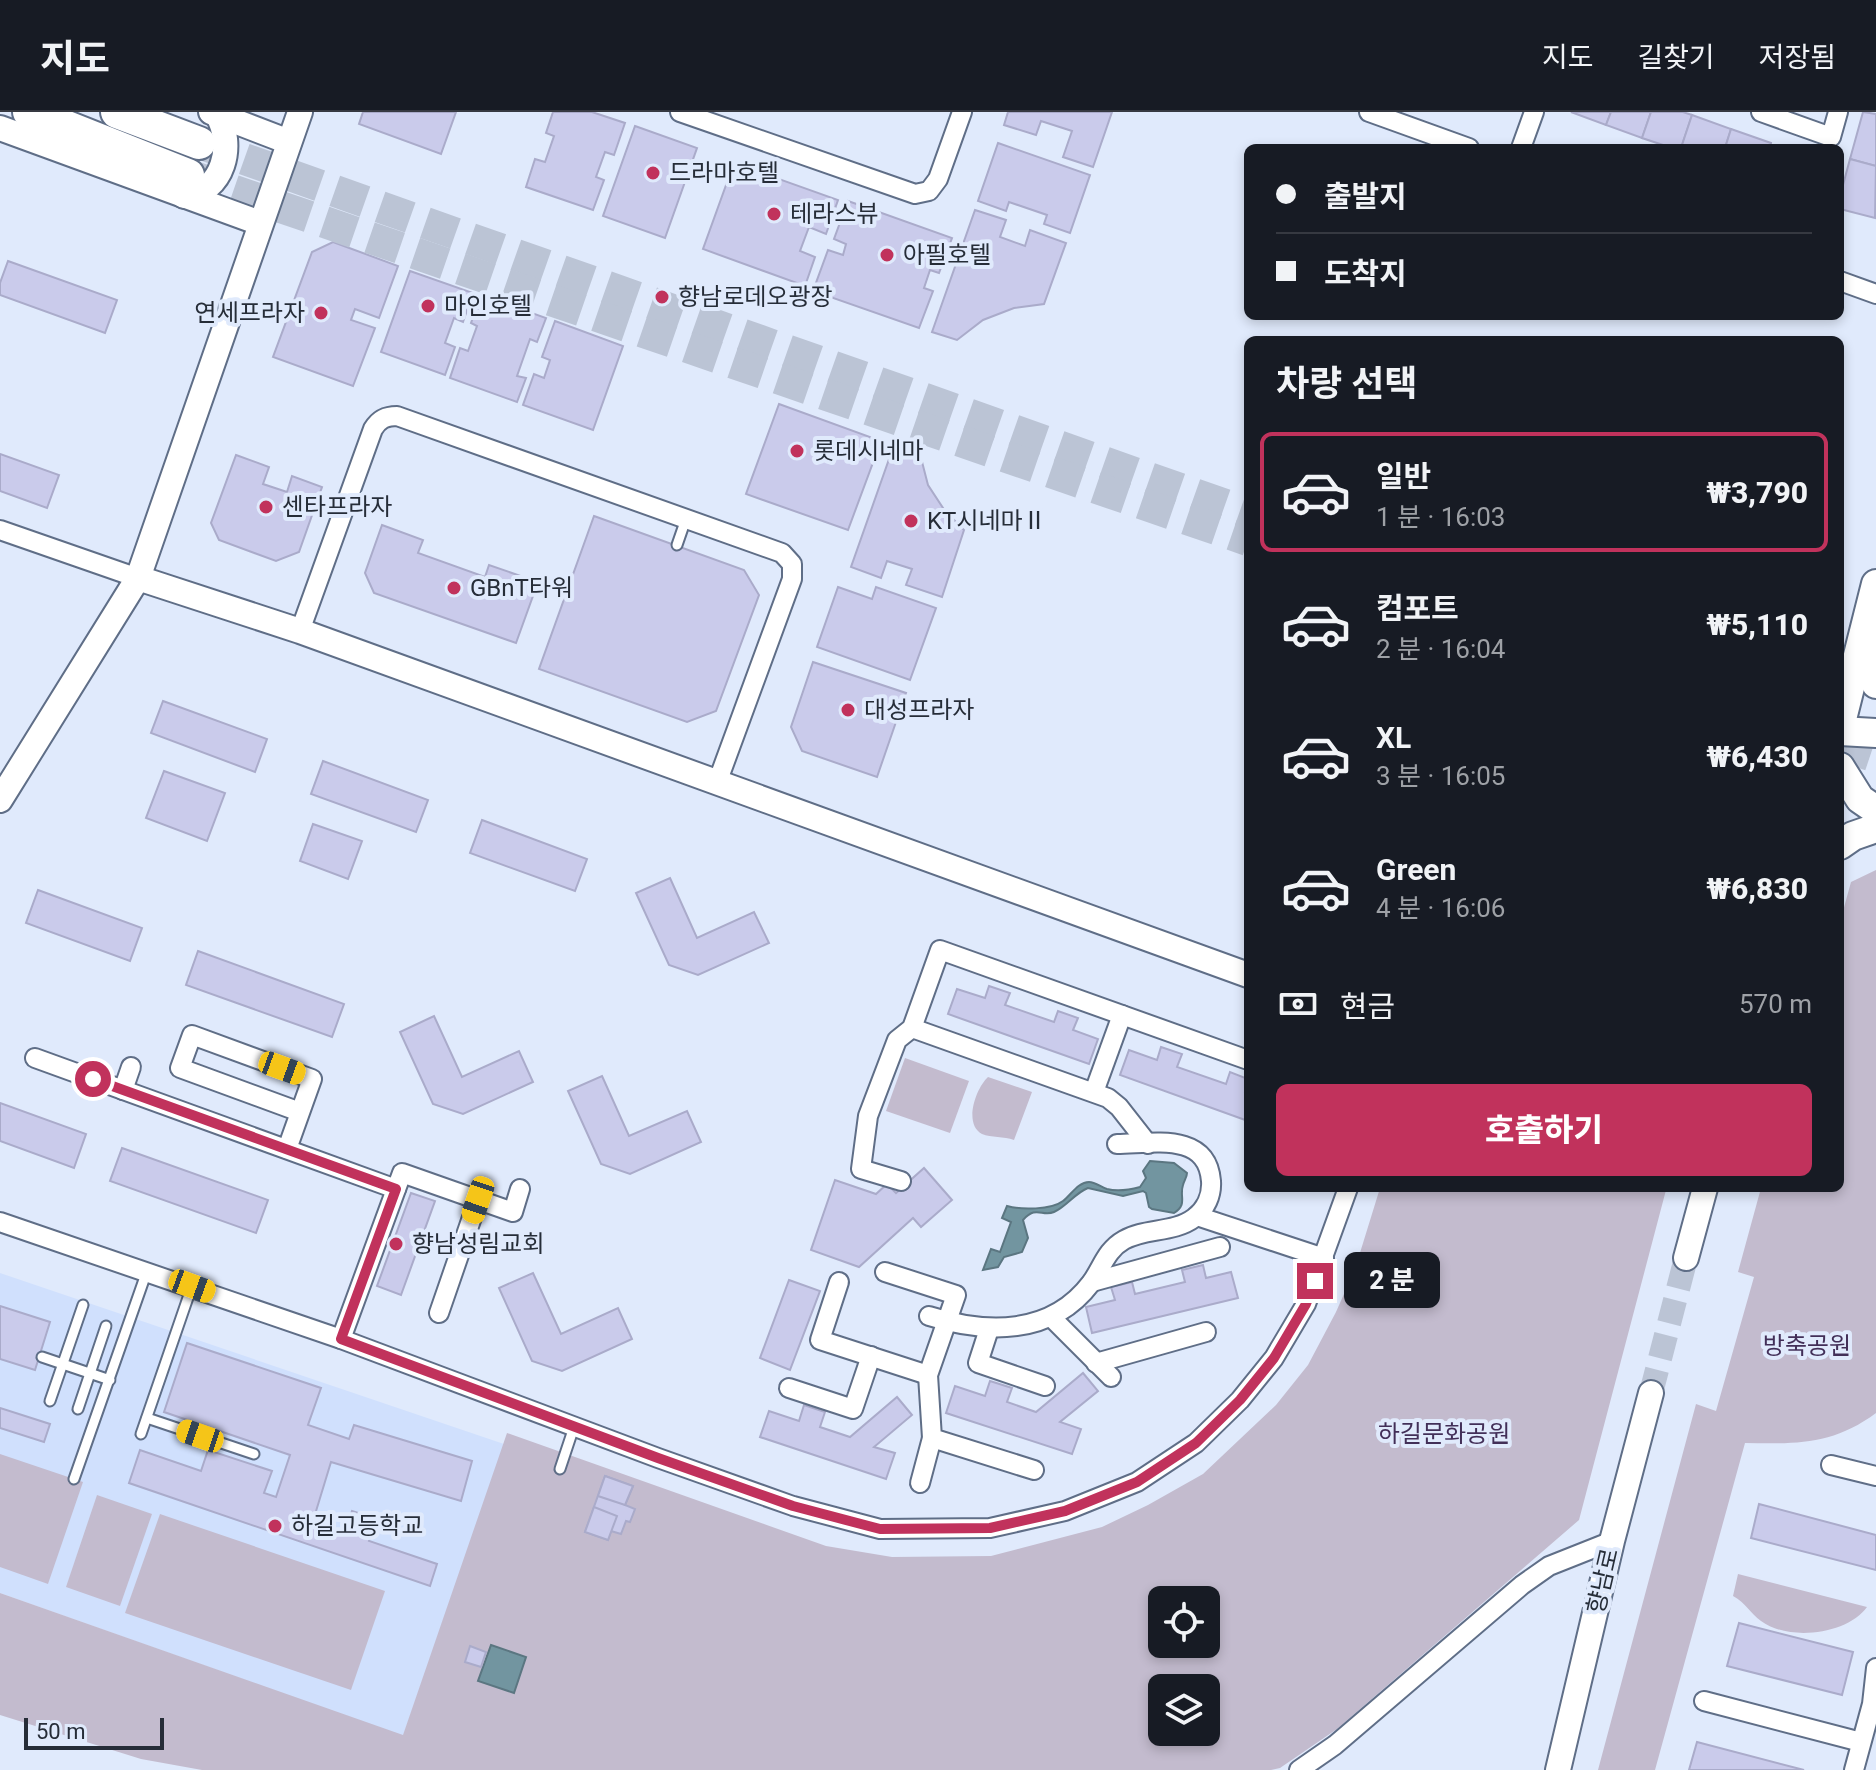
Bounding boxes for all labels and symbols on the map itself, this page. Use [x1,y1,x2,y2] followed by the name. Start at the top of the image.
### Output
[669,159,779,187] place label: 드라마호텔
[644,164,662,182] marker: 드라마호텔
[790,200,878,228] place label: 테라스뷰
[765,205,783,223] marker: 테라스뷰
[903,241,991,269] place label: 아필호텔
[878,246,896,264] marker: 아필호텔
[678,283,833,311] place label: 향남로데오광장
[653,288,671,306] marker: 향남로데오광장
[444,292,532,320] place label: 마인호텔
[419,297,437,315] marker: 마인호텔
[195,299,305,327] place label: 연세프라자
[312,304,330,322] marker: 연세프라자
[813,437,923,465] place label: 롯데시네마
[788,442,806,460] marker: 롯데시네마
[282,493,392,521] place label: 센타프라자
[257,498,275,516] marker: 센타프라자
[927,507,1047,535] place label: KT시네마Ⅱ
[902,512,920,530] marker: KT시네마Ⅱ
[470,574,573,602] place label: GBnT타워
[445,579,463,597] marker: GBnT타워
[864,696,974,724] place label: 대성프라자
[839,701,857,719] marker: 대성프라자
[255,1049,309,1087] car
[75,1061,111,1097] route start
[459,1173,497,1227] car
[412,1230,544,1258] place label: 향남성림교회
[387,1235,405,1253] marker: 향남성림교회
[1343,1253,1439,1309] callout: 2 분
[1297,1263,1333,1299] route end
[165,1267,219,1305] car
[1763,1332,1851,1360] park label: 방축공원
[173,1417,227,1455] car
[1378,1420,1510,1448] park label: 하길문화공원
[291,1512,423,1540] place label: 하길고등학교
[266,1517,284,1535] marker: 하길고등학교
[1582,1546,1624,1616] street label: 향남로
[24,1714,164,1750] scale bar

